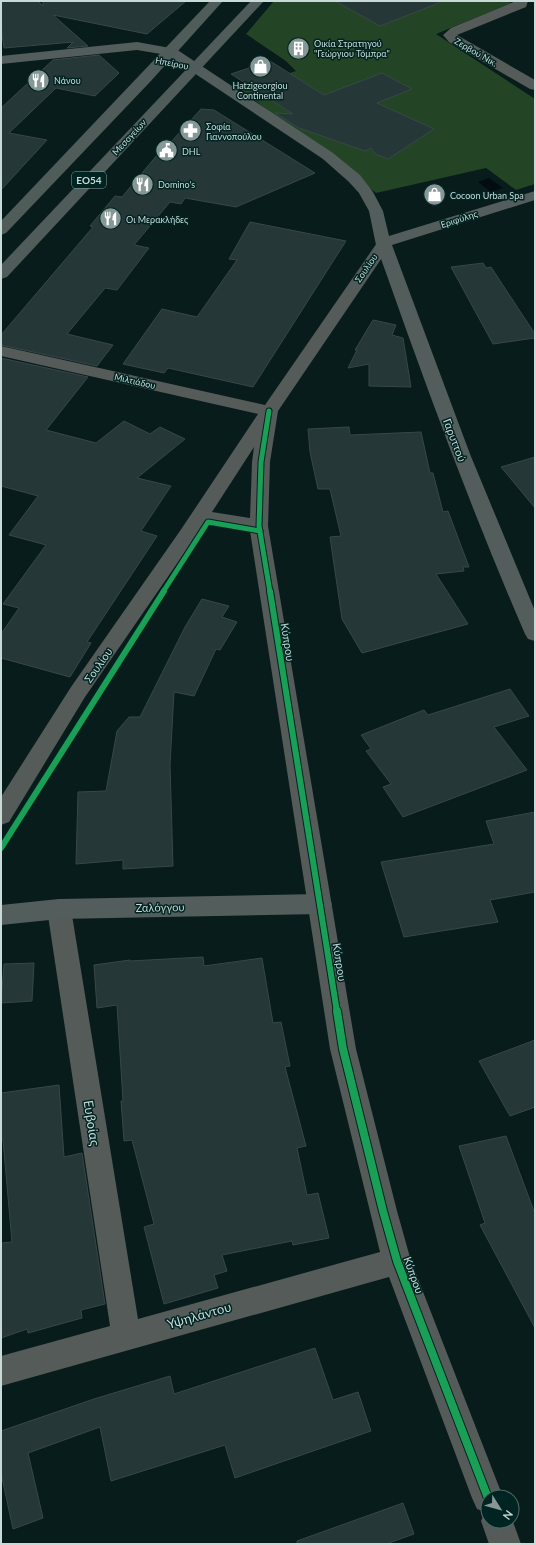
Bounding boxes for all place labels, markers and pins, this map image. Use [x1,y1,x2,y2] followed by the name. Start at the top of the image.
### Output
[285,35,311,61] building icon: Οικία Στρατηγού "Γεώργιου Τόμπρα"
[314,38,390,59] place label: Οικία Στρατηγού "Γεώργιου Τόμπρα"
[247,53,273,79] shop icon: Hatzigeorgiou Continental
[26,67,52,93] restaurant icon: Νάνου
[54,75,81,86] place label: Νάνου
[232,80,288,101] place label: Hatzigeorgiou Continental
[178,118,204,144] pharmacy icon: Σοφία Γιαννοπούλου
[206,121,262,142] place label: Σοφία Γιαννοπούλου
[153,138,179,164] public building icon: DHL
[182,146,201,157] place label: DHL
[129,171,155,197] restaurant icon: Domino's
[158,179,195,190] place label: Domino's
[421,182,447,208] shop icon: Cocoon Urban Spa
[450,190,524,201] place label: Cocoon Urban Spa
[97,206,123,232] restaurant icon: Οι Μερακλήδες
[126,214,189,225] place label: Οι Μερακλήδες

